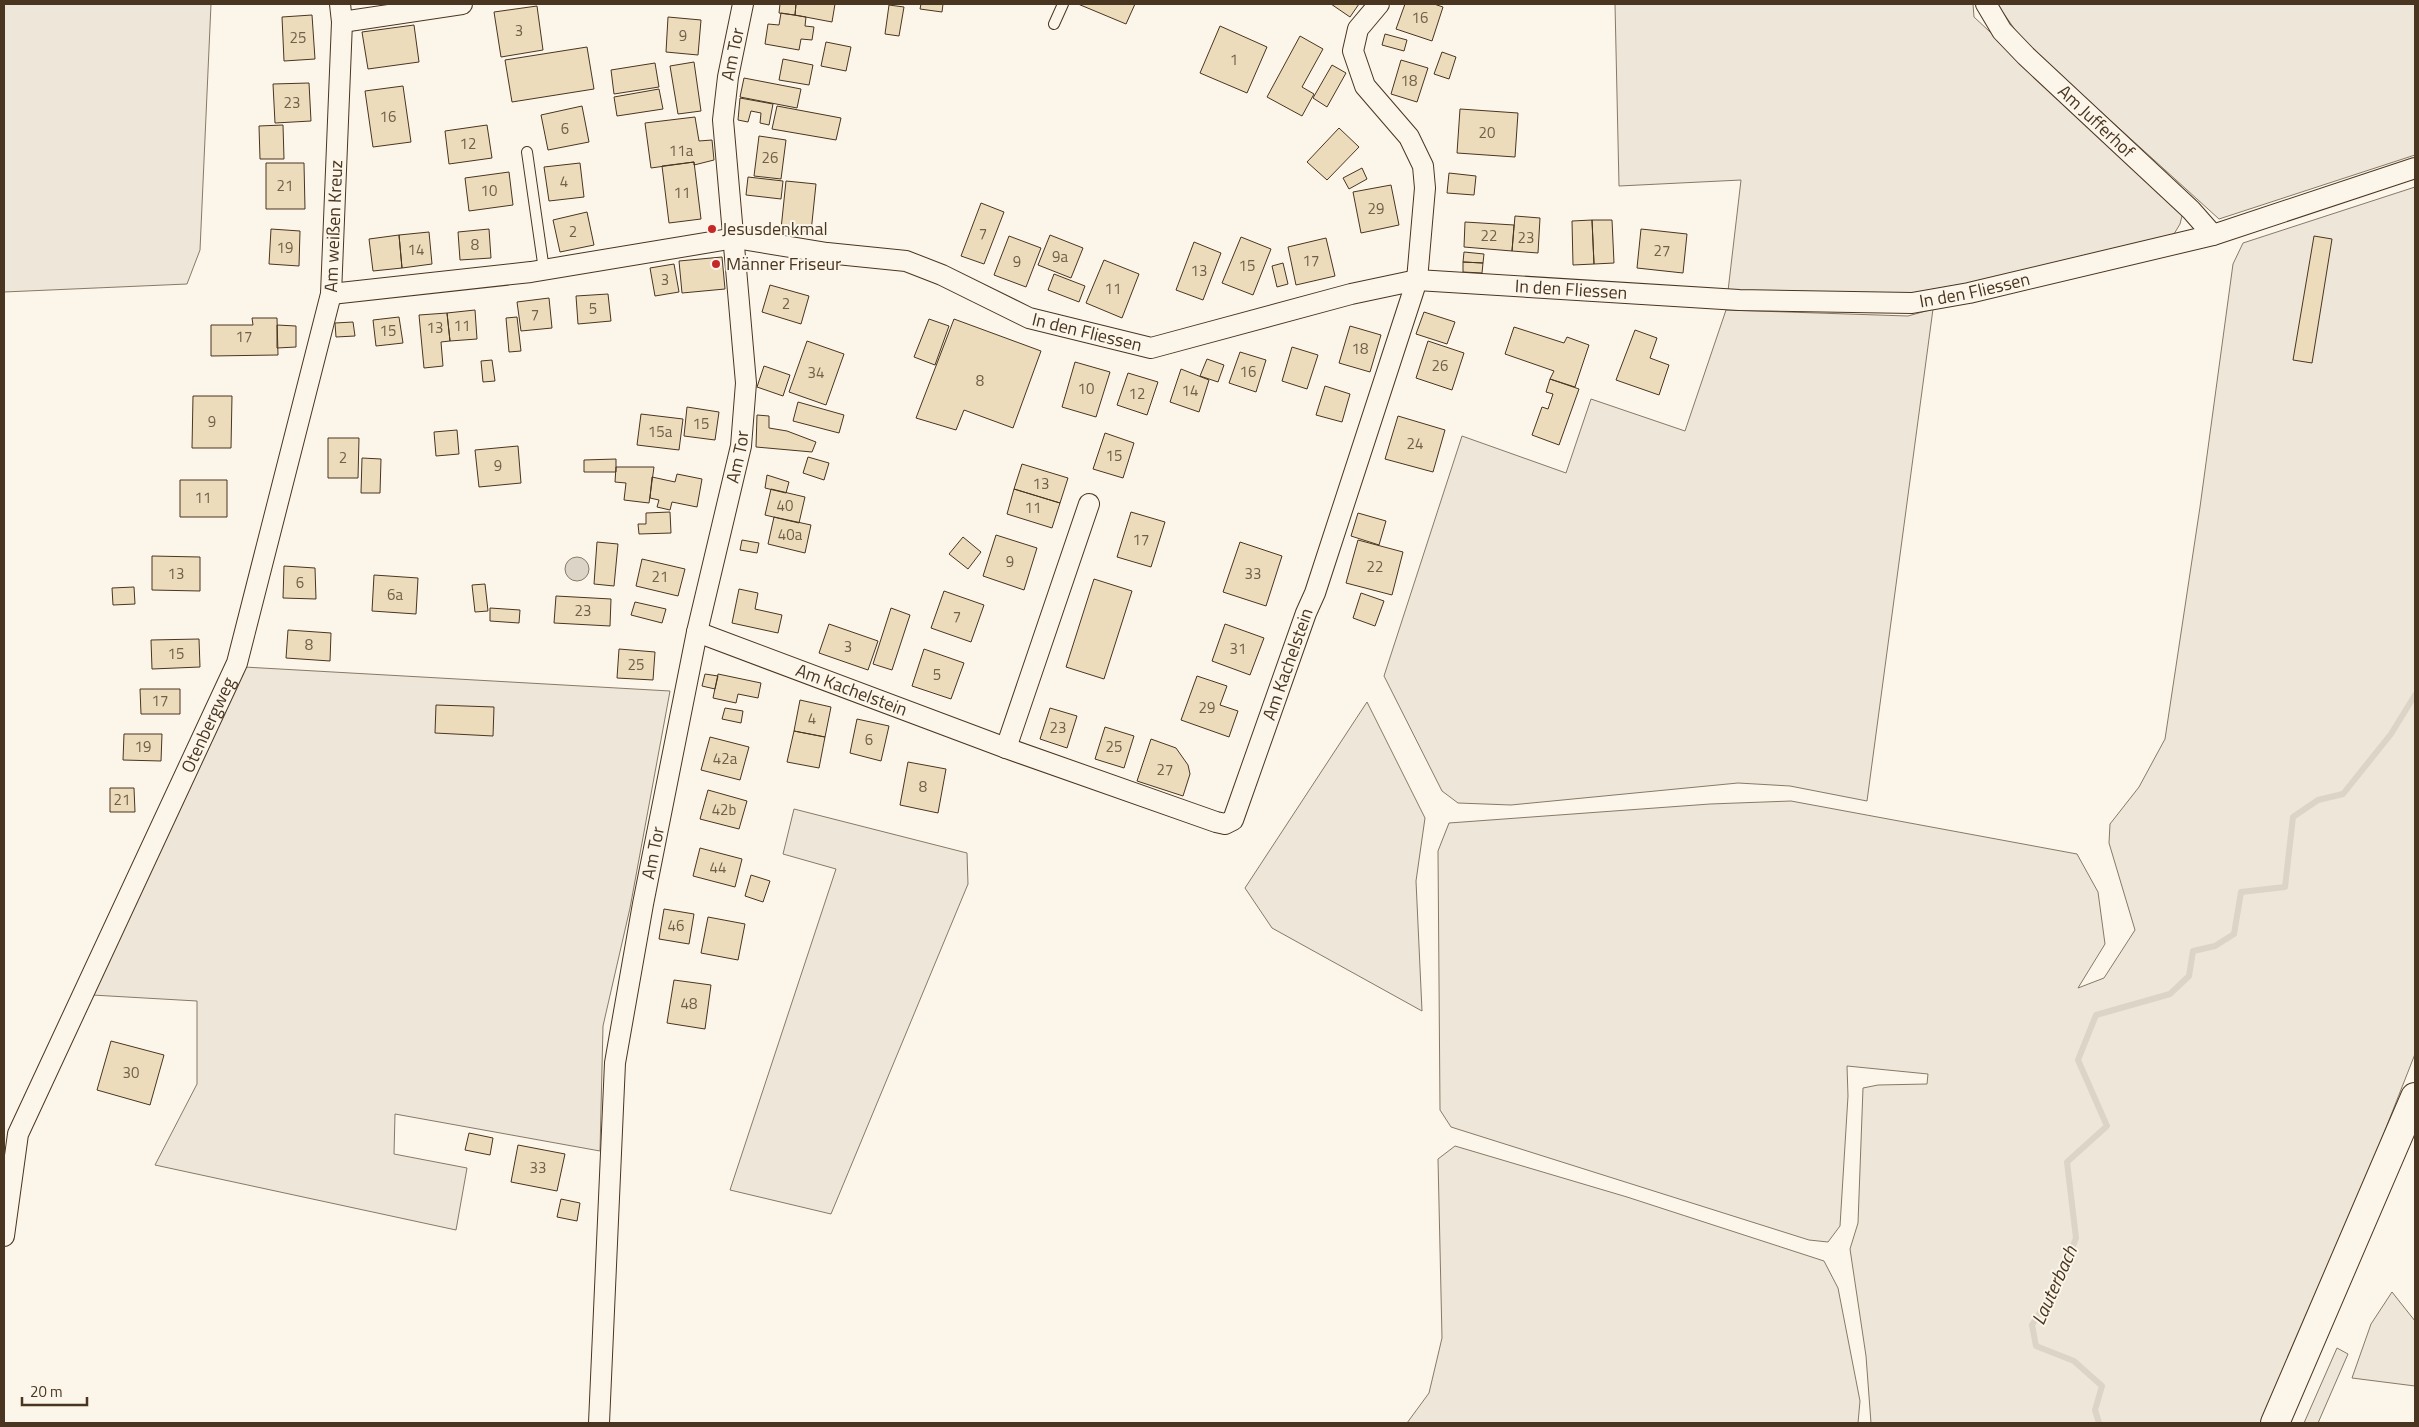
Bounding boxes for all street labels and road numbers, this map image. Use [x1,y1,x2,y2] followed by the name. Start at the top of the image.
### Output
[714,25,751,83] street label: Am Tor
[2052,78,2141,164] street label: Am Jufferhof
[317,159,349,293] street label: Am weißen Kreuz
[1917,265,2033,315] street label: In den Fliessen
[1514,272,1628,306] street label: In den Fliessen
[1029,305,1145,358] street label: In den Fliessen
[719,430,755,486] street label: Am Tor
[1255,604,1320,724] street label: Am Kachelstein
[792,656,911,723] street label: Am Kachelstein
[174,672,242,777] street label: Otenbergweg
[634,824,671,882] street label: Am Tor

